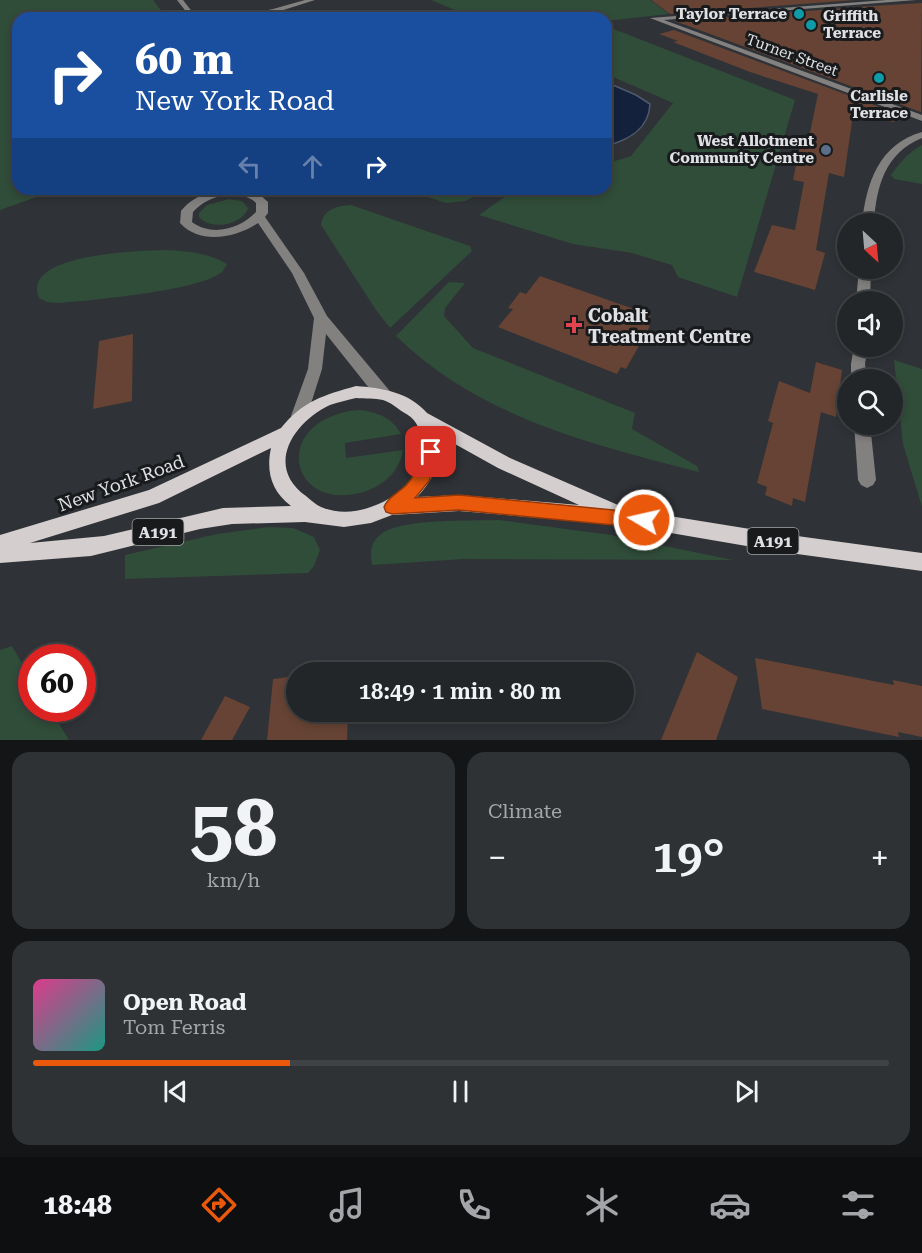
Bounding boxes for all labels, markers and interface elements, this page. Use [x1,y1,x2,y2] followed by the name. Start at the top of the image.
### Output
[676,5,787,23] place label: Taylor Terrace
[792,7,806,21] marker: Taylor Terrace
[823,7,881,42] place label: Griffith Terrace
[804,18,818,32] marker: Griffith Terrace
[744,30,841,80] street label: Turner Street
[135,35,233,84] text: 60 m
[36,36,114,114] icon: right
[872,71,886,85] marker: Carlisle Terrace
[135,85,334,117] text: New York Road
[850,87,908,122] place label: Carlisle Terrace
[670,132,814,167] place label: West Allotment Community Centre
[819,143,833,157] marker: West Allotment Community Centre
[233,150,266,183] icon: left
[296,150,329,183] icon: ahead
[359,150,392,183] icon: right
[837,213,903,279] north arrow
[837,213,903,435] map controls
[837,291,903,357] button: sound
[588,305,751,347] place label: Cobalt Treatment Centre
[565,316,583,334] marker: Cobalt Treatment Centre
[837,369,903,435] button: search
[405,426,456,477] pin
[414,435,447,468] icon: arrive
[55,450,187,516] street label: New York Road
[612,488,676,552] position arrow
[132,519,184,545] road number: A191
[748,528,798,554] road number: A191
[18,644,96,722] speed limit sign: 60
[359,679,561,704] text: 18:49 · 1 min · 80 m
[190,783,277,874] text: 58
[488,799,562,823] text: Climate
[652,830,725,883] text: 19°
[488,838,506,877] text: −
[871,838,889,877] text: +
[207,868,260,892] text: km/h
[123,990,246,1015] text: Open Road
[123,1015,225,1039] text: Tom Ferris
[159,1075,192,1108] icon: previous
[444,1075,477,1108] icon: pause
[730,1075,763,1108] icon: next
[198,1184,240,1226] icon: directions
[326,1184,368,1226] icon: music
[453,1184,495,1226] icon: phone
[581,1184,623,1226] icon: climate
[709,1184,751,1226] icon: car
[837,1184,879,1226] icon: filters
[43,1189,112,1221] text: 18:48

